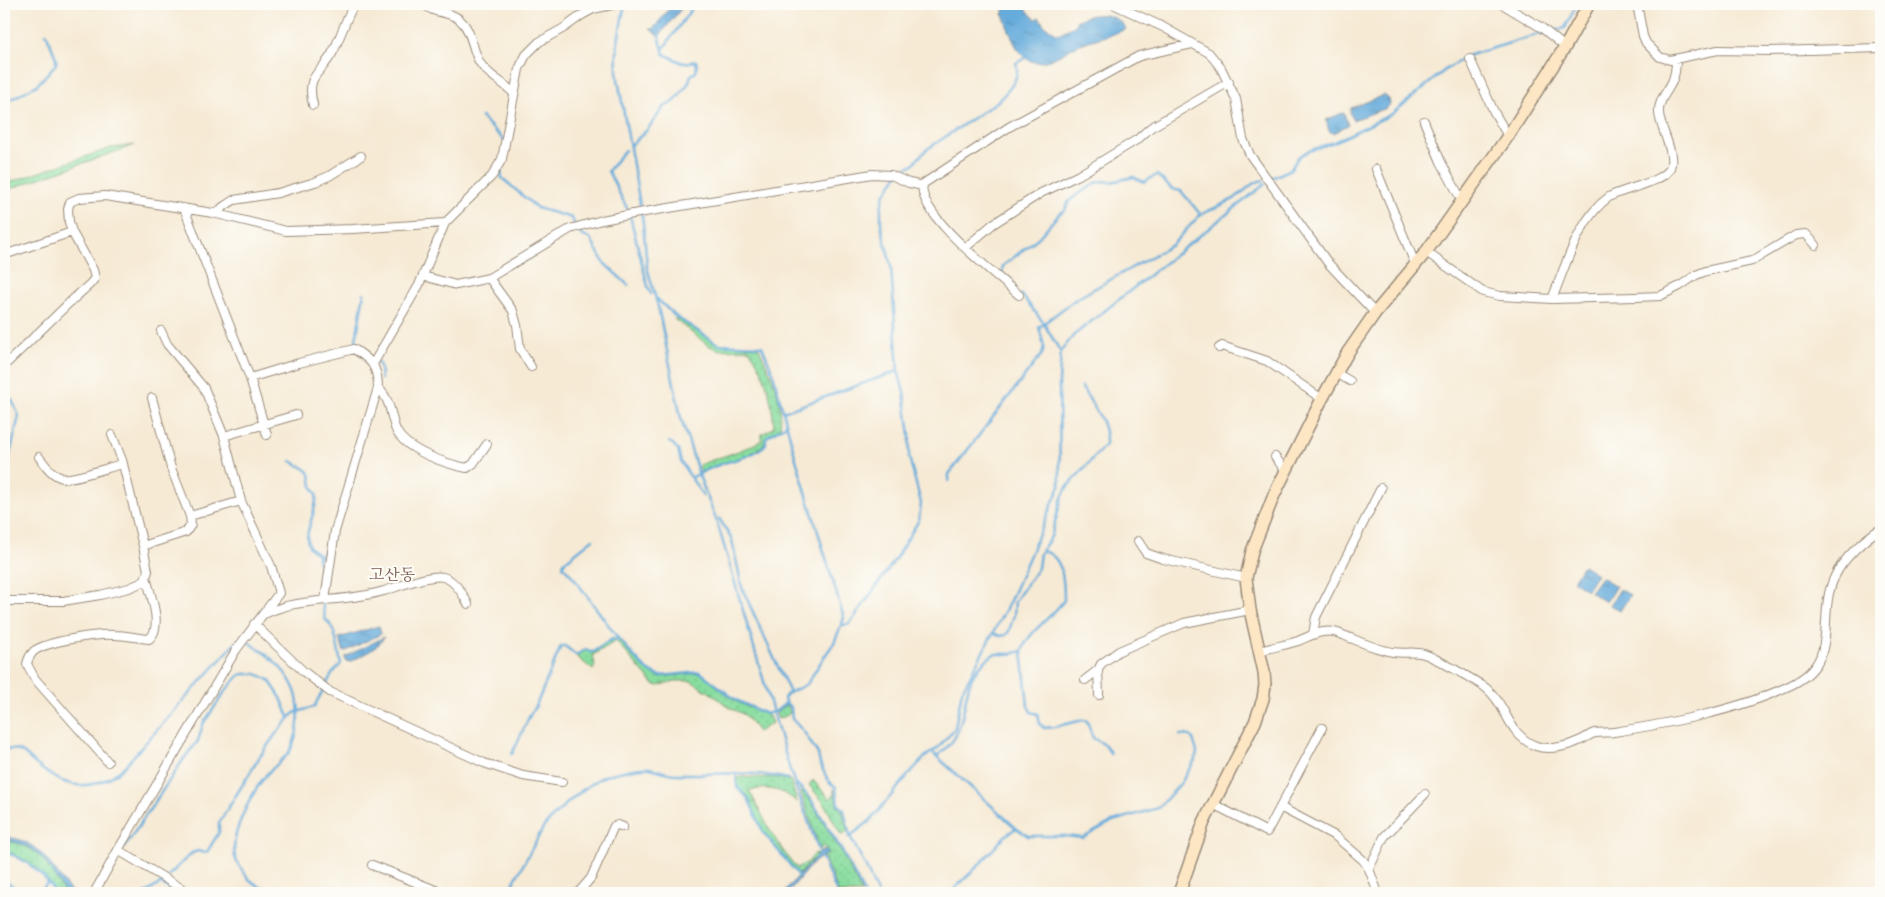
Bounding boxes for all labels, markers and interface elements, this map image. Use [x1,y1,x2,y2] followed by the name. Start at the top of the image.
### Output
[369,564,416,584] district label: 고산동

